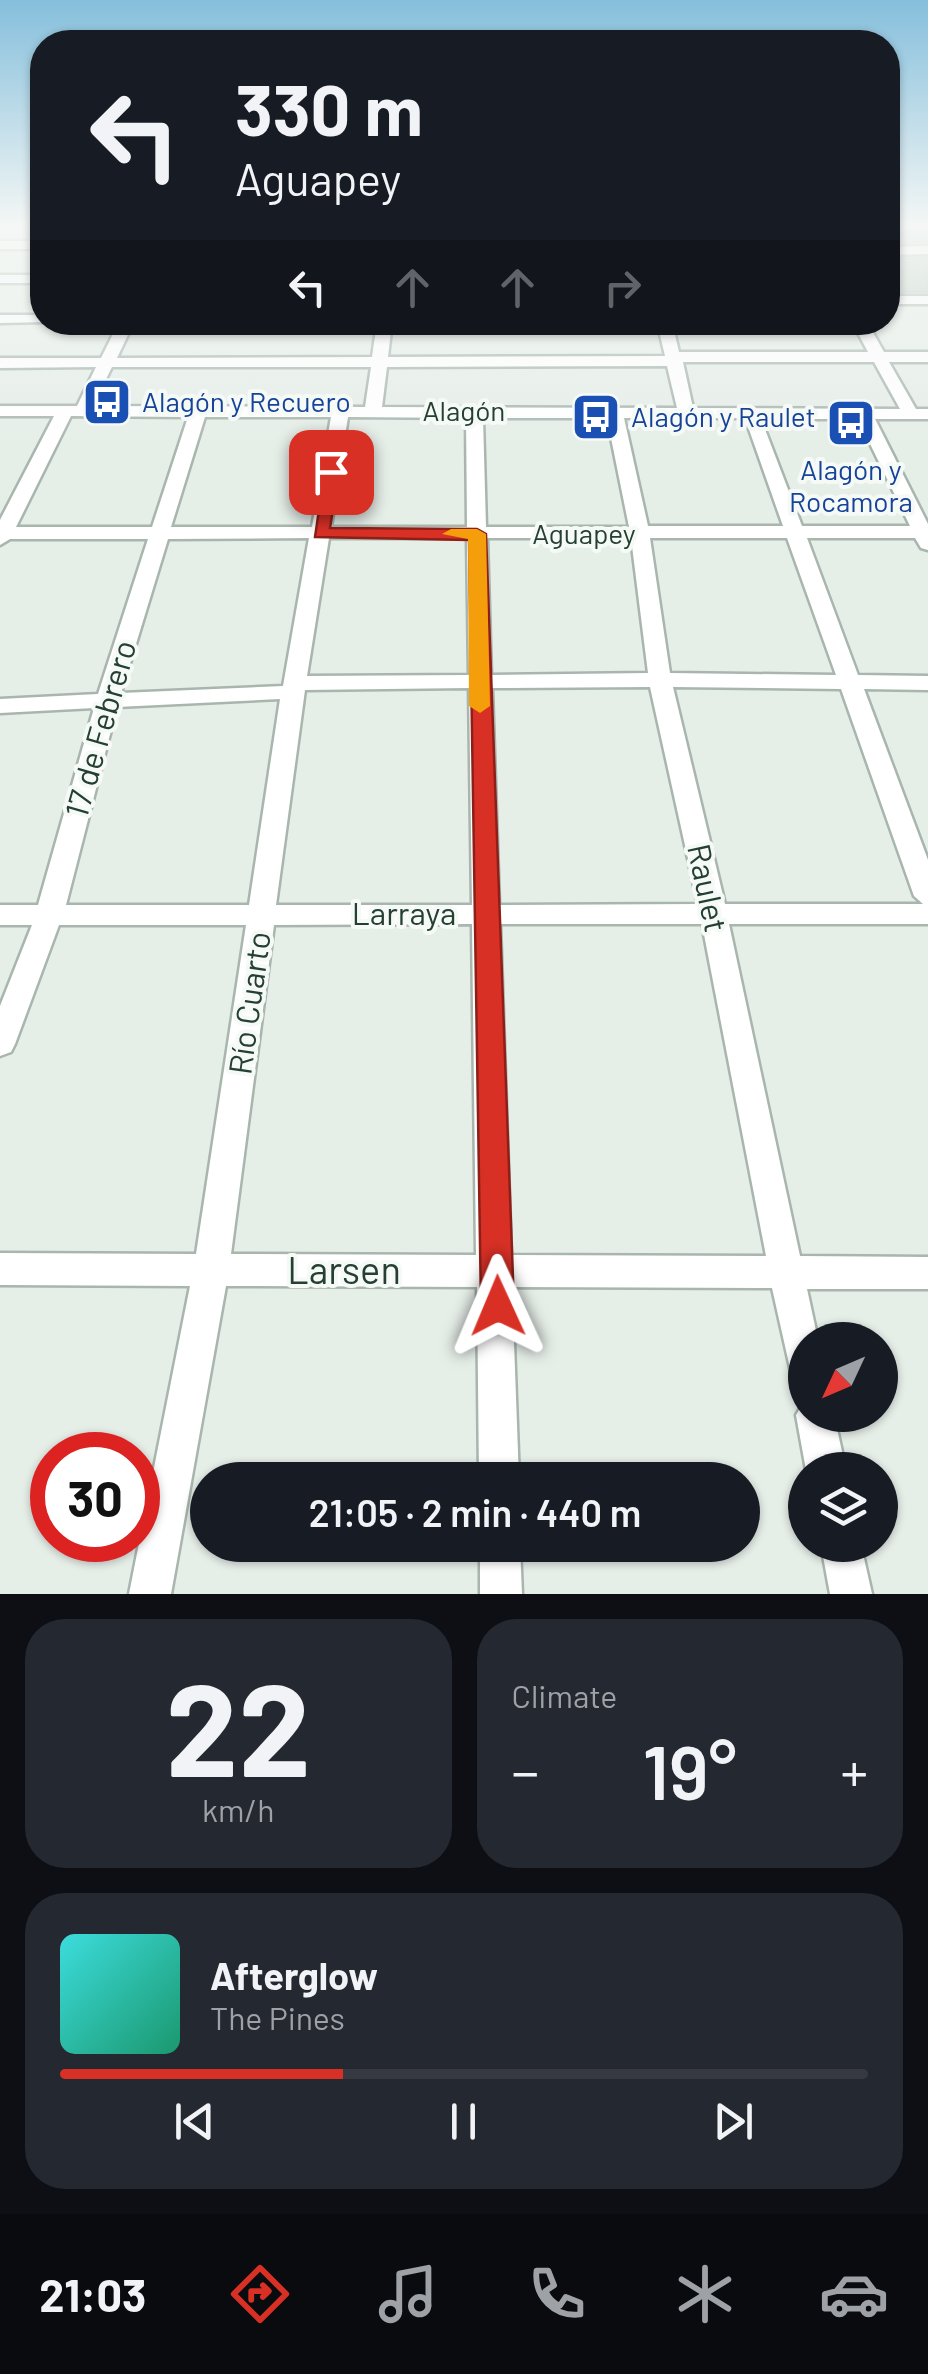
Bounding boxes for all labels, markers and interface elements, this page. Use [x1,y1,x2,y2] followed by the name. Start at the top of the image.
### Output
[235,66,423,150] text: 330 m
[70,70,200,200] icon: left
[235,151,401,205] text: Aguapey
[280,260,335,315] icon: left
[385,260,440,315] icon: ahead
[490,260,545,315] icon: ahead
[595,260,650,315] icon: right
[81,376,133,428] bus stop icon: Alagón y Recuero
[142,384,351,418] place label: Alagón y Recuero
[570,391,622,443] bus stop icon: Alagón y Raulet
[423,393,505,427] street label: Alagón
[825,397,877,449] bus stop icon: Alagón y Rocamora
[631,399,816,433] place label: Alagón y Raulet
[289,430,374,515] pin
[304,445,359,500] icon: arrive
[789,452,913,518] place label: Alagón y Rocamora
[532,516,636,550] street label: Aguapey
[56,635,143,821] street label: 17 de Febrero
[681,840,737,935] street label: Raulet
[352,893,456,931] street label: Larraya
[219,929,277,1077] street label: Río Cuarto
[287,1246,401,1292] street label: Larsen
[446,1254,550,1358] position arrow
[788,1322,898,1432] north arrow
[788,1322,898,1562] map controls
[30,1432,160,1562] speed limit sign: 30
[788,1452,898,1562] button: layers
[309,1489,641,1535] text: 21:05 · 2 min · 440 m
[165,1647,311,1803] text: 22
[512,1676,617,1714] text: Climate
[643,1725,737,1815] text: 19°
[512,1737,539,1803] text: −
[840,1737,868,1803] text: +
[202,1790,274,1828] text: km/h
[210,1952,378,1998] text: Afterglow
[210,1998,345,2036] text: The Pines
[167,2094,222,2149] icon: previous
[436,2094,491,2149] icon: pause
[706,2094,761,2149] icon: next
[225,2259,295,2329] icon: directions
[373,2259,443,2329] icon: music
[522,2259,592,2329] icon: phone
[670,2259,740,2329] icon: climate
[819,2259,889,2329] icon: car
[39,2267,146,2321] text: 21:03

